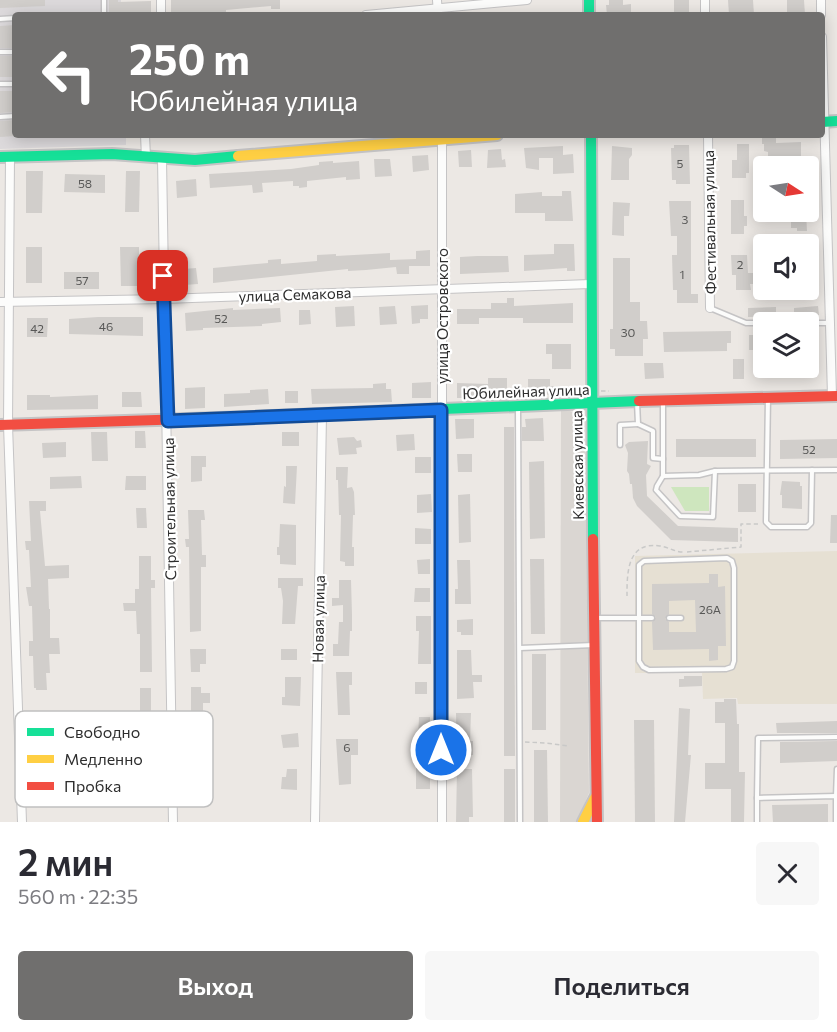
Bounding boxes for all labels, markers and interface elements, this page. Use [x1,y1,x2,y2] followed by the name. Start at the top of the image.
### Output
[129,32,250,84] text: 250 m
[30,36,108,114] icon: left
[129,84,358,117] text: Юбилейная улица
[699,150,719,294] street label: Фестивальная улица
[677,156,684,170] house number: 5
[753,156,819,222] north arrow
[753,156,819,378] map controls
[78,176,92,190] house number: 58
[682,212,689,226] house number: 3
[753,234,819,300] button: sound
[433,248,451,384] street label: улица Островского
[137,250,188,301] pin
[737,257,744,271] house number: 2
[146,259,179,292] icon: arrive
[679,267,685,281] house number: 1
[75,273,89,287] house number: 57
[238,283,352,305] street label: улица Семакова
[214,311,228,325] house number: 52
[753,312,819,378] button: layers
[99,319,113,333] house number: 46
[30,321,44,335] house number: 42
[621,325,636,339] house number: 30
[462,380,590,402] street label: Юбилейная улица
[567,410,587,520] street label: Киевская улица
[159,437,179,581] street label: Строительная улица
[802,442,816,456] house number: 52
[308,575,328,663] street label: Новая улица
[699,602,721,616] house number: 26А
[15,711,213,807] legend
[409,718,473,782] position arrow
[64,722,140,741] text: Свободно
[343,740,351,754] house number: 6
[64,749,143,768] text: Медленно
[64,776,121,795] text: Пробка
[18,839,113,883] text: 2 мин
[756,842,819,905] button: close
[18,884,138,908] text: 560 m · 22:35
[18,951,413,1020] button: Выход
[425,951,819,1020] button: Поделиться

